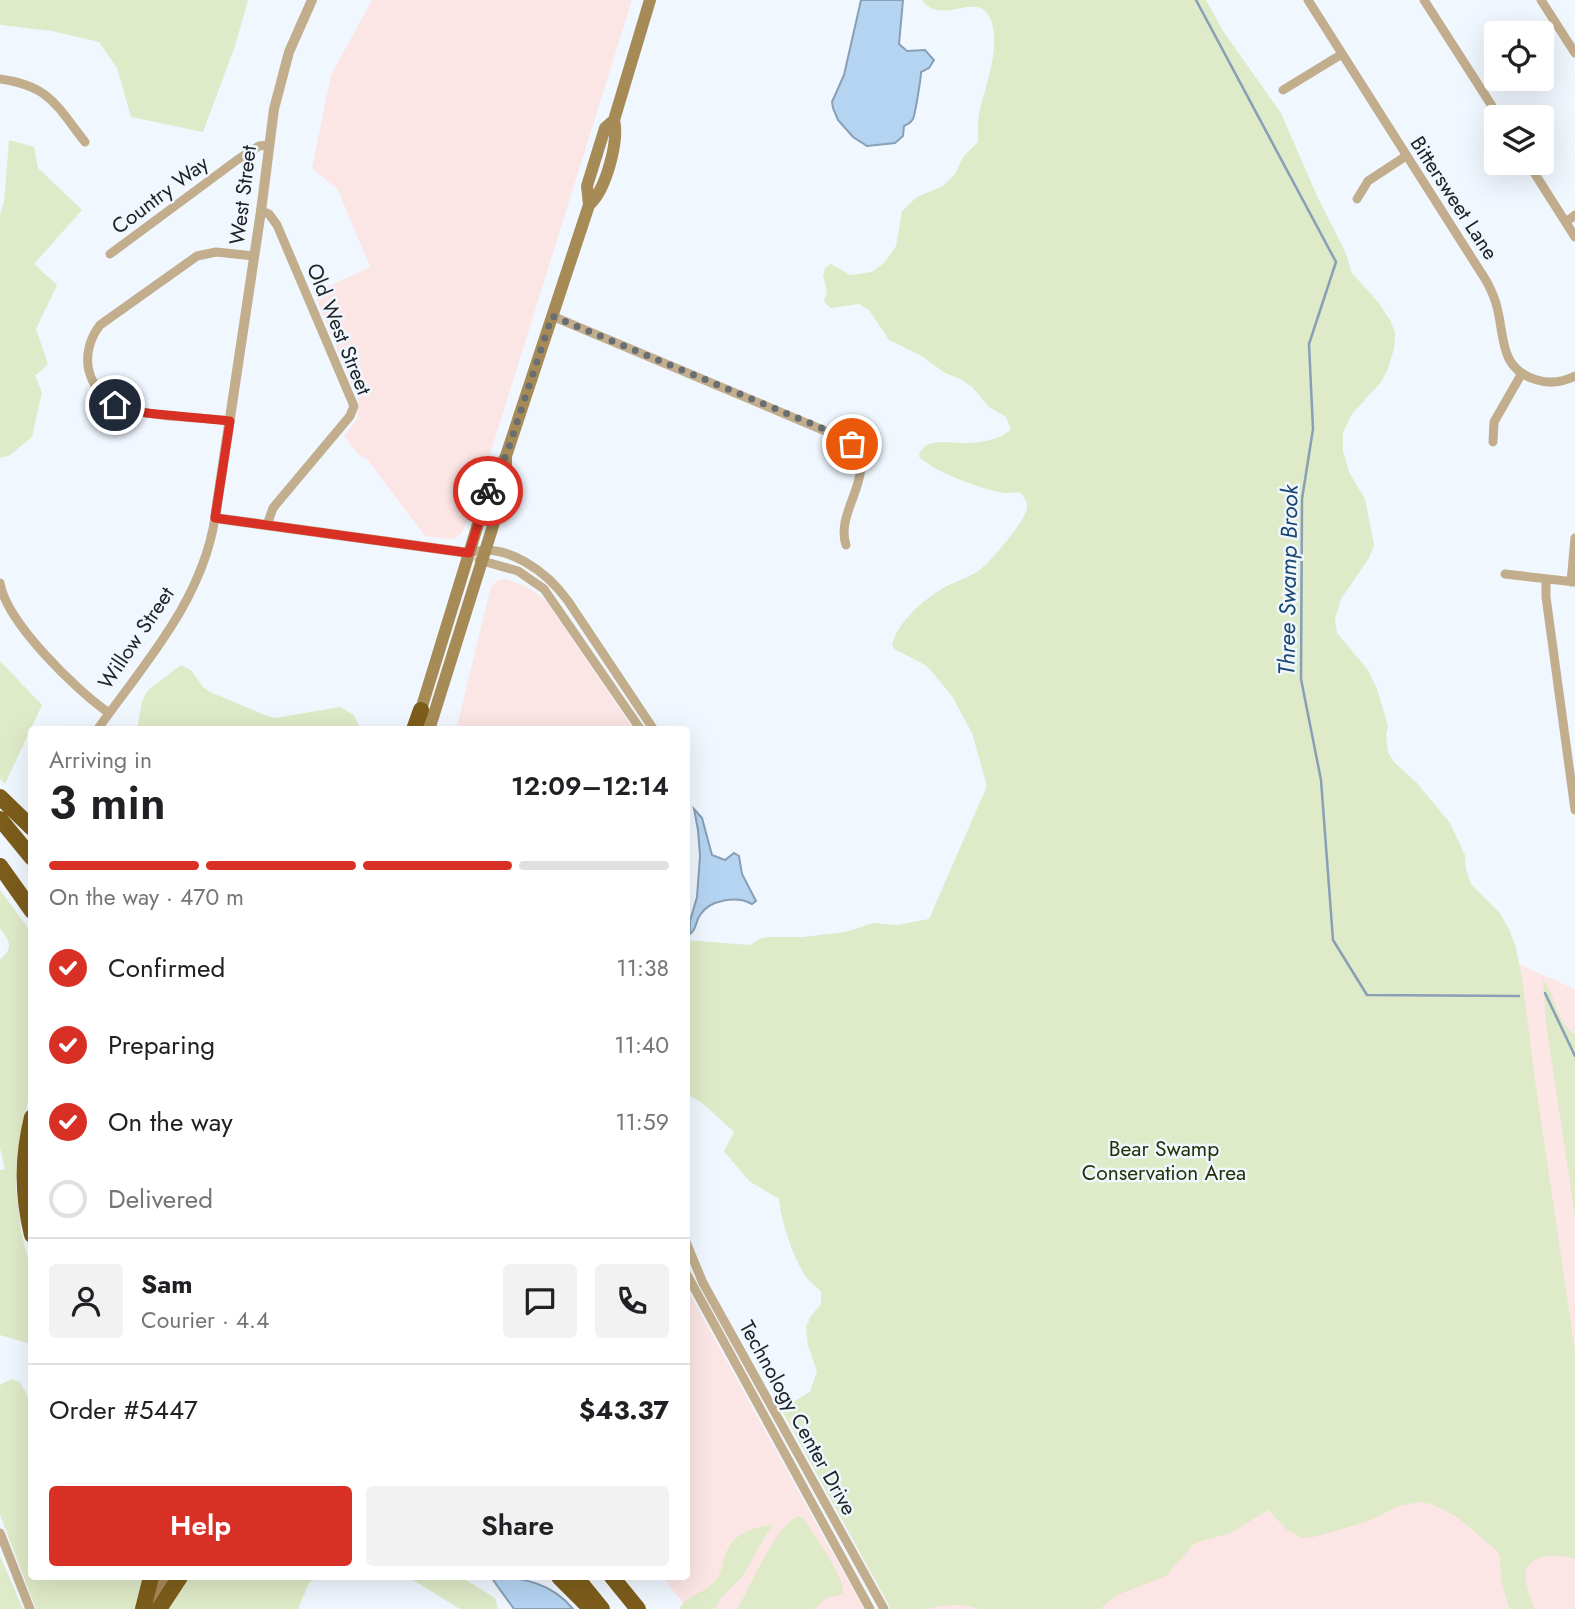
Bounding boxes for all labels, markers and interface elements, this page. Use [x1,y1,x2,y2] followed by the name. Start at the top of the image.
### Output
[1484,21,1554,175] map controls
[1484,21,1554,91] button: locate
[1484,105,1554,175] button: layers
[1403,130,1505,266] street label: Bittersweet Lane
[222,144,264,246] street label: West Street
[105,148,215,241] street label: Country Way
[299,259,379,399] street label: Old West Street
[85,375,145,435] pin
[96,386,134,424] icon: home
[822,414,882,474] pin
[833,425,871,463] icon: bag
[453,456,523,526] courier
[469,472,507,510] icon: bike
[1269,483,1307,676] water label: Three Swamp Brook
[91,581,181,695] street label: Willow Street
[49,743,152,777] text: Arriving in
[511,767,669,805] text: 12:09–12:14
[49,770,166,836] text: 3 min
[49,880,244,914] text: On the way · 470 m
[49,949,87,987] icon: check
[108,949,225,987] text: Confirmed
[616,951,669,985] text: 11:38
[49,1026,87,1064] icon: check
[108,1026,215,1064] text: Preparing
[614,1028,669,1062] text: 11:40
[49,1103,87,1141] icon: check
[108,1103,233,1141] text: On the way
[615,1105,669,1139] text: 11:59
[1082,1134,1246,1188] park label: Bear Swamp Conservation Area
[108,1180,213,1218] text: Delivered
[49,1264,123,1338] button: person
[503,1264,577,1338] button: chat
[595,1264,669,1338] button: phone
[141,1265,193,1303] text: Sam
[141,1303,269,1337] text: Courier · 4.4
[732,1315,864,1521] street label: Technology Center Drive
[49,1391,198,1429] text: Order #5447
[579,1391,669,1429] text: $43.37
[49,1486,352,1566] button: Help
[366,1486,669,1566] button: Share

